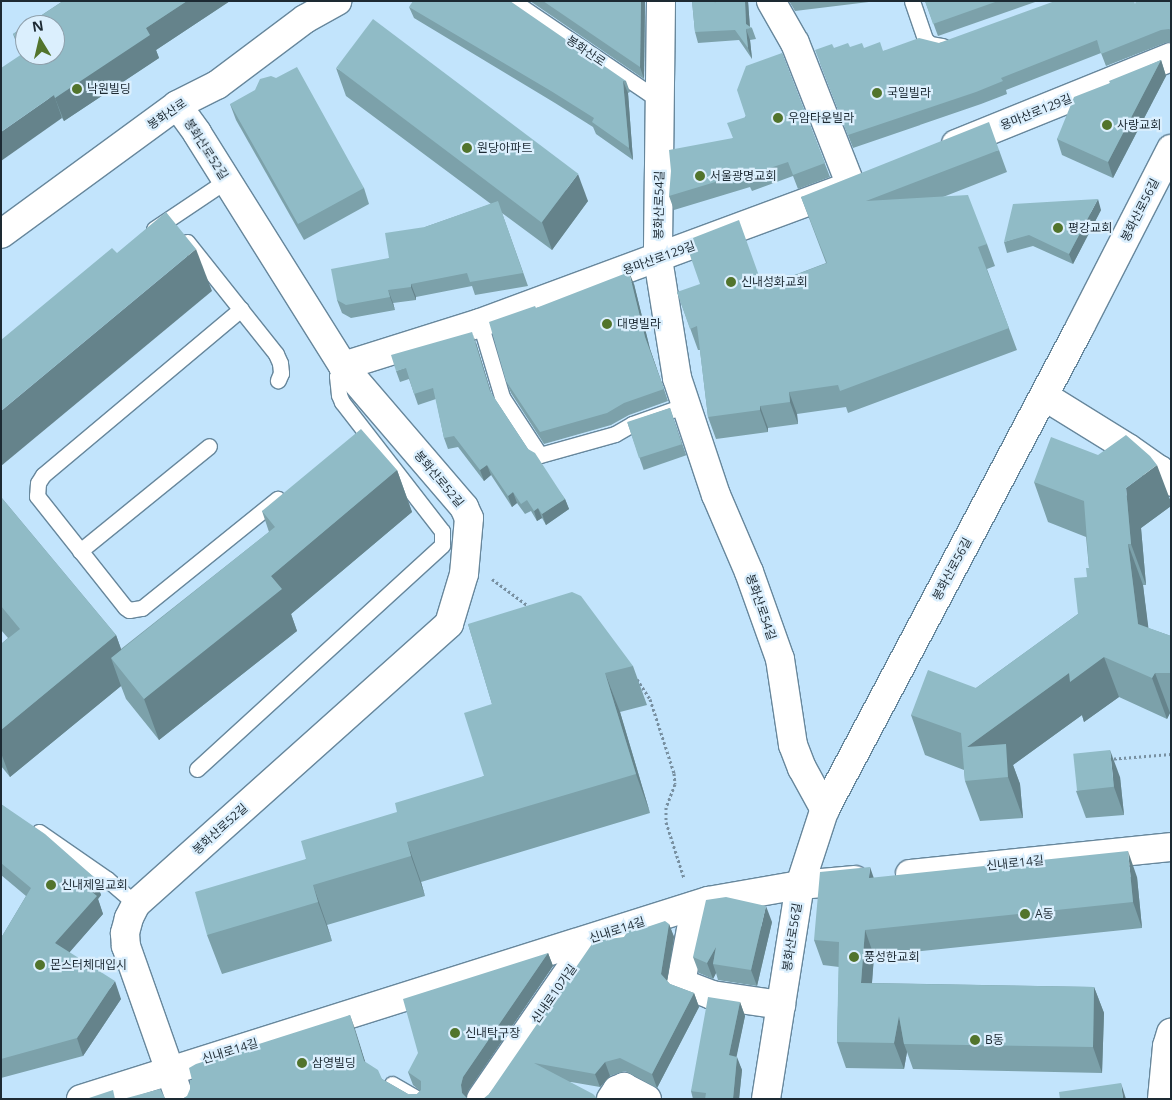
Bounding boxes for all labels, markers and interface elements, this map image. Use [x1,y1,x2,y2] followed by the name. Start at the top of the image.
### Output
[15,15,65,65] north arrow
[31,15,45,36] text: N
[564,33,608,69] street label: 봉화산로
[87,82,131,96] place label: 낙원빌딩
[71,83,83,95] marker: 낙원빌딩
[887,86,931,100] place label: 국일빌라
[871,87,883,99] marker: 국일빌라
[998,91,1074,133] street label: 용마산로129길
[145,96,189,132] street label: 봉화산로
[788,111,854,125] place label: 우암타운빌라
[772,112,784,124] marker: 우암타운빌라
[181,116,231,182] street label: 봉화산로52길
[1117,118,1161,132] place label: 사랑교회
[1101,119,1113,131] marker: 사랑교회
[477,141,532,155] place label: 원당아파트
[461,142,473,154] marker: 원당아파트
[710,169,776,183] place label: 서울광명교회
[651,170,667,240] street label: 봉화산로54길
[694,170,706,182] marker: 서울광명교회
[1118,176,1162,244] street label: 봉화산로56길
[1068,221,1112,235] place label: 평강교회
[1052,222,1064,234] marker: 평강교회
[621,238,697,278] street label: 용마산로129길
[741,275,807,289] place label: 신내성화교회
[725,276,737,288] marker: 신내성화교회
[617,317,661,331] place label: 대명빌라
[601,318,613,330] marker: 대명빌라
[411,448,467,510] street label: 봉화산로52길
[929,535,975,603] street label: 봉화산로56길
[743,572,779,642] street label: 봉화산로54길
[190,801,250,857] street label: 봉화산로52길
[985,853,1045,873] street label: 신내로14길
[61,878,127,892] place label: 신내제일교회
[45,879,57,891] marker: 신내제일교회
[779,902,805,972] street label: 봉화산로56길
[1035,907,1054,921] place label: A동
[1019,908,1031,920] marker: A동
[587,914,647,946] street label: 신내로14길
[864,950,919,964] place label: 풍성한교회
[848,951,860,963] marker: 풍성한교회
[50,958,127,972] place label: 몬스터체대입시
[34,959,46,971] marker: 몬스터체대입시
[528,962,580,1026] street label: 신내로10가길
[465,1026,520,1040] place label: 신내탁구장
[449,1027,461,1039] marker: 신내탁구장
[985,1033,1004,1047] place label: B동
[969,1034,981,1046] marker: B동
[200,1036,260,1066] street label: 신내로14길
[312,1056,356,1070] place label: 삼영빌딩
[296,1057,308,1069] marker: 삼영빌딩

